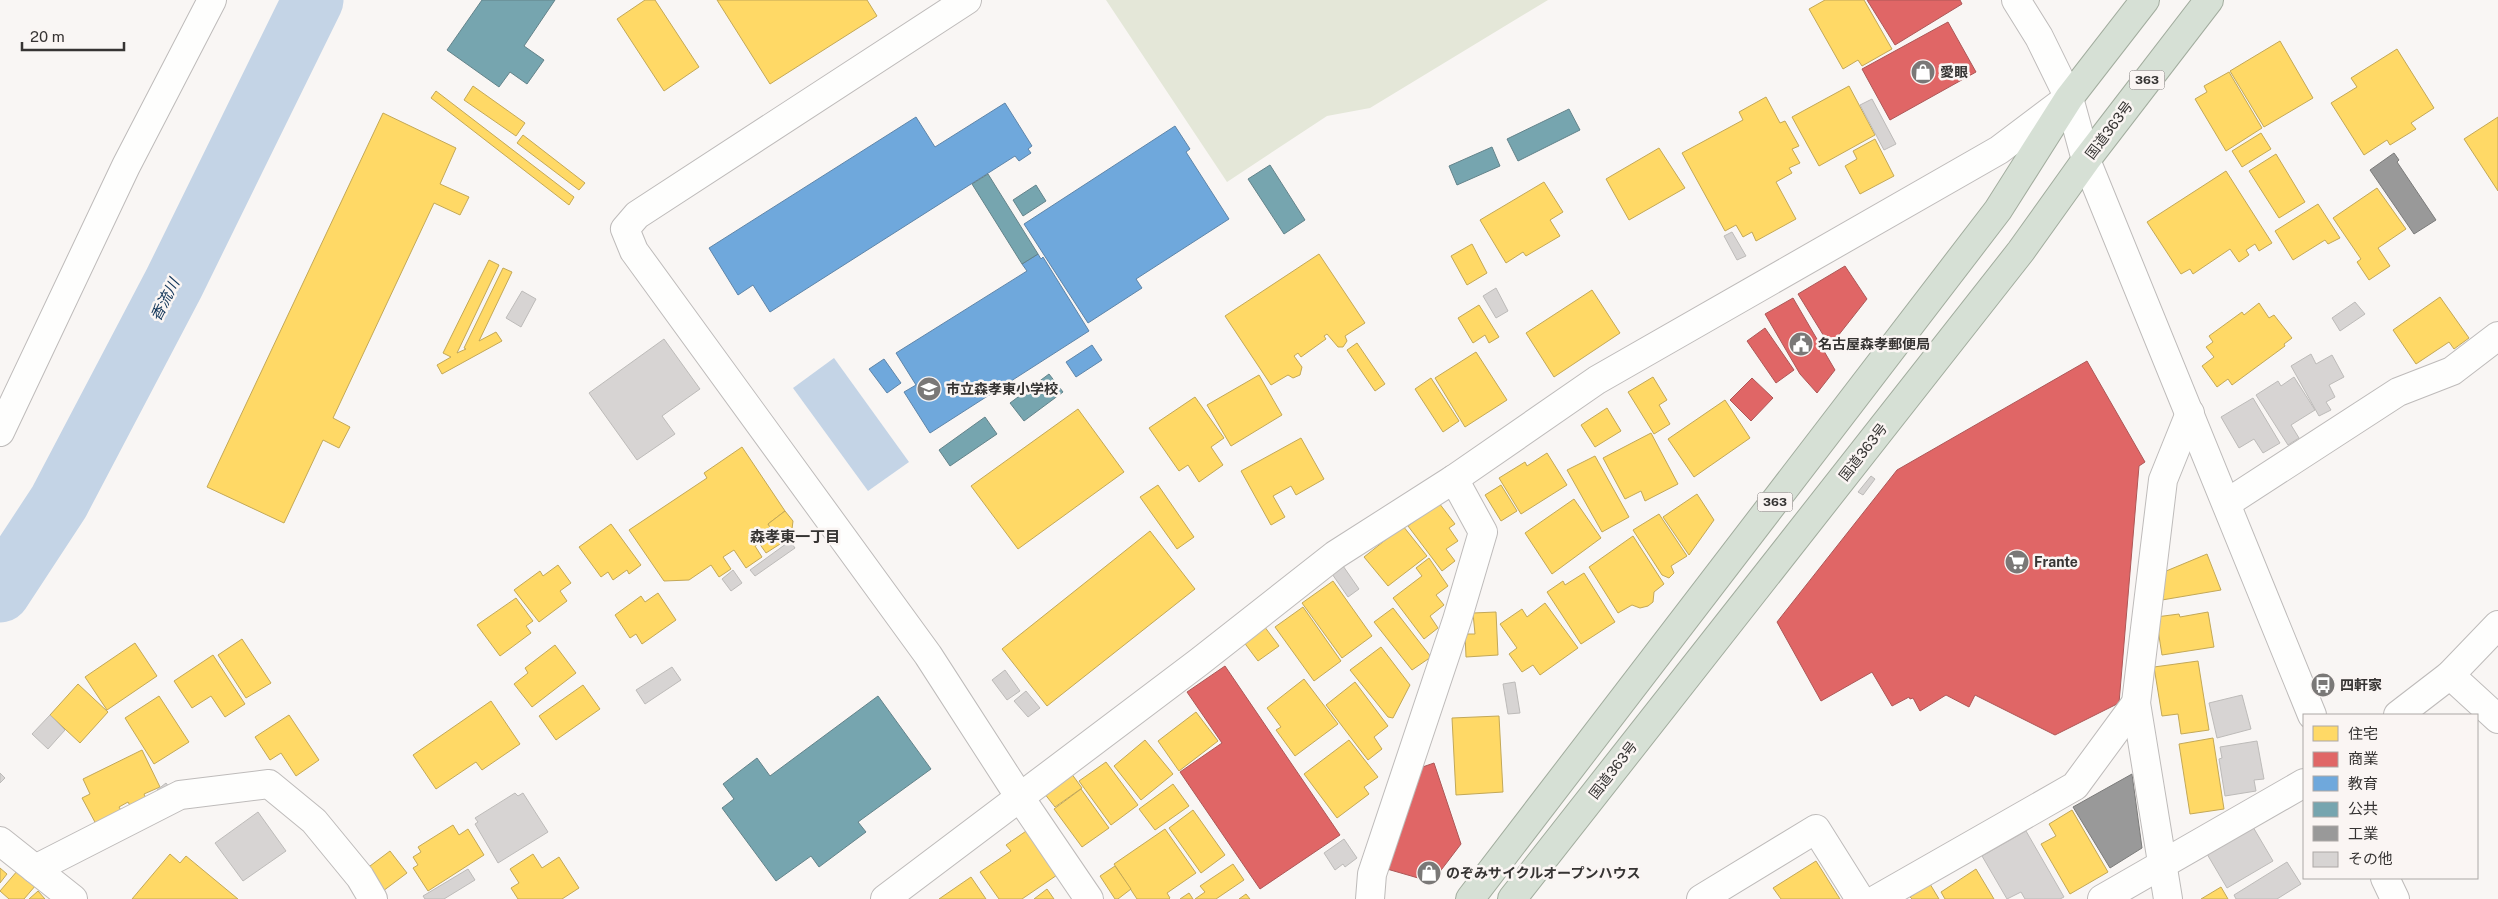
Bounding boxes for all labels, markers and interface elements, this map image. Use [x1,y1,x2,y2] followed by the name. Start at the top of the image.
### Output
[22,20,125,52] scale bar
[30,28,65,45] text: 20 m
[1910,59,1936,85] shop icon: 愛眼
[1940,64,1968,80] place label: 愛眼
[2130,70,2164,90] road number: 363
[2082,98,2136,162] street label: 国道363号
[147,274,183,324] water label: 香流川
[1788,331,1814,357] public building icon: 名古屋森孝郵便局
[1818,336,1930,352] place label: 名古屋森孝郵便局
[916,376,942,402] school or university icon: 市立森孝東小学校
[946,381,1058,397] place label: 市立森孝東小学校
[1836,420,1890,484] street label: 国道363号
[1758,492,1792,512] road number: 363
[750,528,840,545] district label: 森孝東一丁目
[2004,549,2030,575] supermarket icon: Frante
[2034,554,2078,570] place label: Frante
[2310,672,2336,698] bus stop icon: 四軒家
[2340,677,2382,693] place label: 四軒家
[2303,714,2478,879] legend
[2348,725,2378,742] text: 住宅
[1586,738,1640,802] street label: 国道363号
[2348,750,2378,767] text: 商業
[2348,775,2378,792] text: 教育
[2348,800,2378,817] text: 公共
[2348,825,2378,842] text: 工業
[2348,850,2393,867] text: その他
[1416,860,1442,886] shop icon: のぞみサイクルオープンハウス
[1446,865,1640,881] place label: のぞみサイクルオープンハウス

